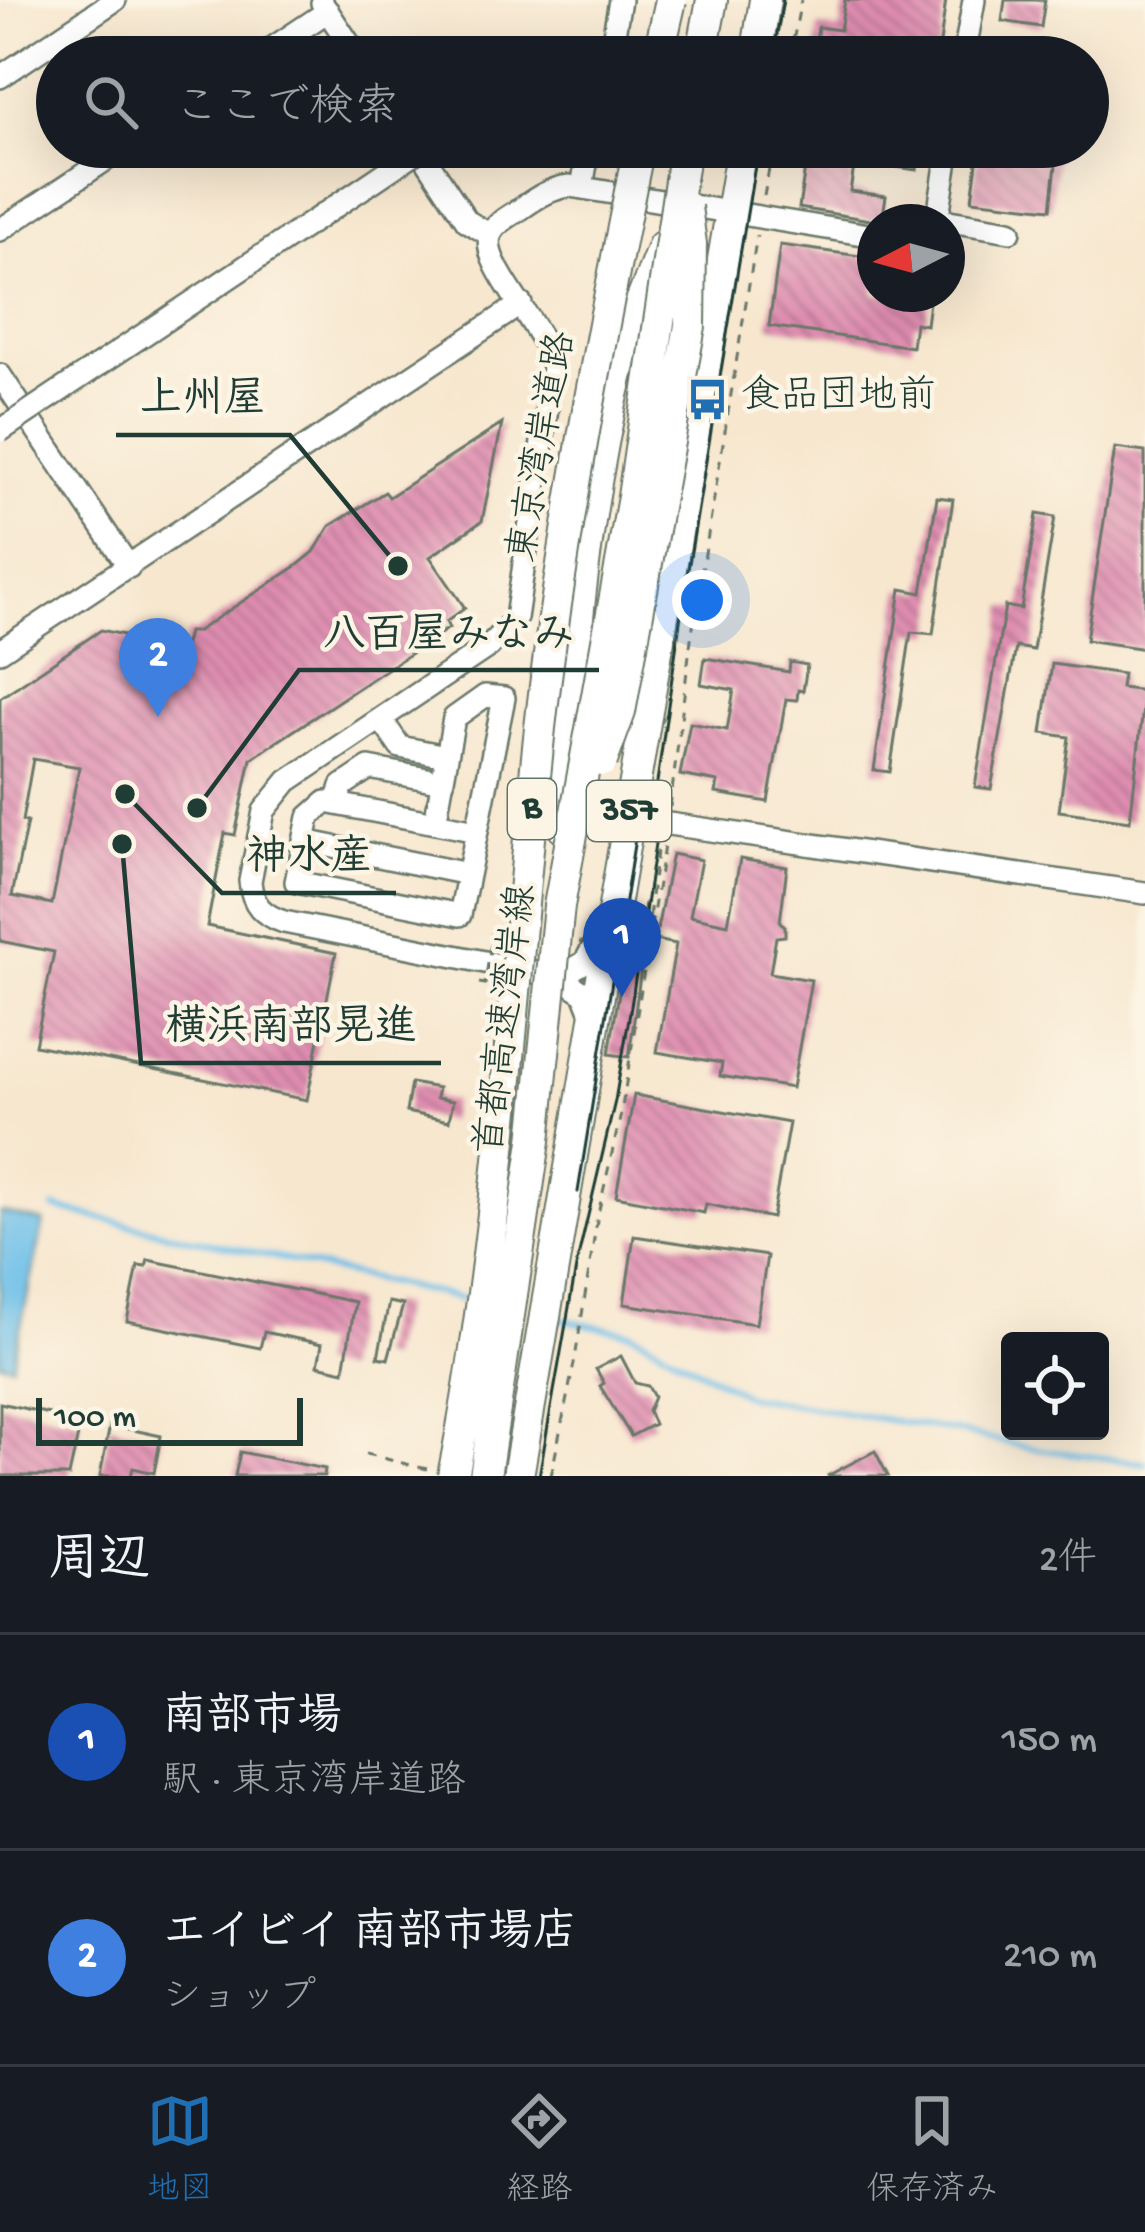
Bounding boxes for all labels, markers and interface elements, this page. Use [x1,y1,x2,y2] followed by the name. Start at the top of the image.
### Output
[36,36,1109,168] search box
[78,69,144,135] icon: search
[174,84,399,137] text: ここで検索
[857,204,965,312] north arrow
[500,327,588,566] street label: 東京湾岸道路
[116,357,290,435] callout: 上州屋
[741,374,936,422] place label: 食品団地前
[140,376,266,427] text: 上州屋
[684,376,730,422] bus stop icon: 食品団地前
[672,570,732,630] your location
[299,592,599,670] callout: 八百屋みなみ
[323,613,575,663] text: 八百屋みなみ
[119,618,197,717] pin: 2
[508,779,556,839] road number: B
[587,781,671,841] road number: 357
[222,815,396,893] callout: 神水産
[246,833,372,885] text: 神水産
[468,881,548,1158] street label: 首都高速湾岸線
[583,898,661,997] pin: 1
[141,985,441,1063] callout: 横浜南部晃進
[165,1003,417,1055] text: 横浜南部晃進
[1001,1332,1109,1440] map controls
[1001,1332,1109,1440] button: locate
[36,1392,303,1445] scale bar
[54,1400,136,1438] text: 100 m
[48,1534,150,1594] text: 周辺
[1039,1539,1097,1585] text: 2件
[162,1693,342,1746] text: 南部市場
[79,1719,95,1765] text: 1
[1002,1719,1097,1765] text: 150 m
[162,1761,466,1807] text: 駅 · 東京湾岸道路
[162,1909,578,1962] text: エイビイ 南部市場店
[77,1935,97,1981] text: 2
[1003,1935,1097,1981] text: 210 m
[162,1977,316,2023] text: ショップ
[147,2088,213,2211] tab: 地図
[506,2088,572,2211] tab: 経路
[866,2088,998,2211] tab: 保存済み

